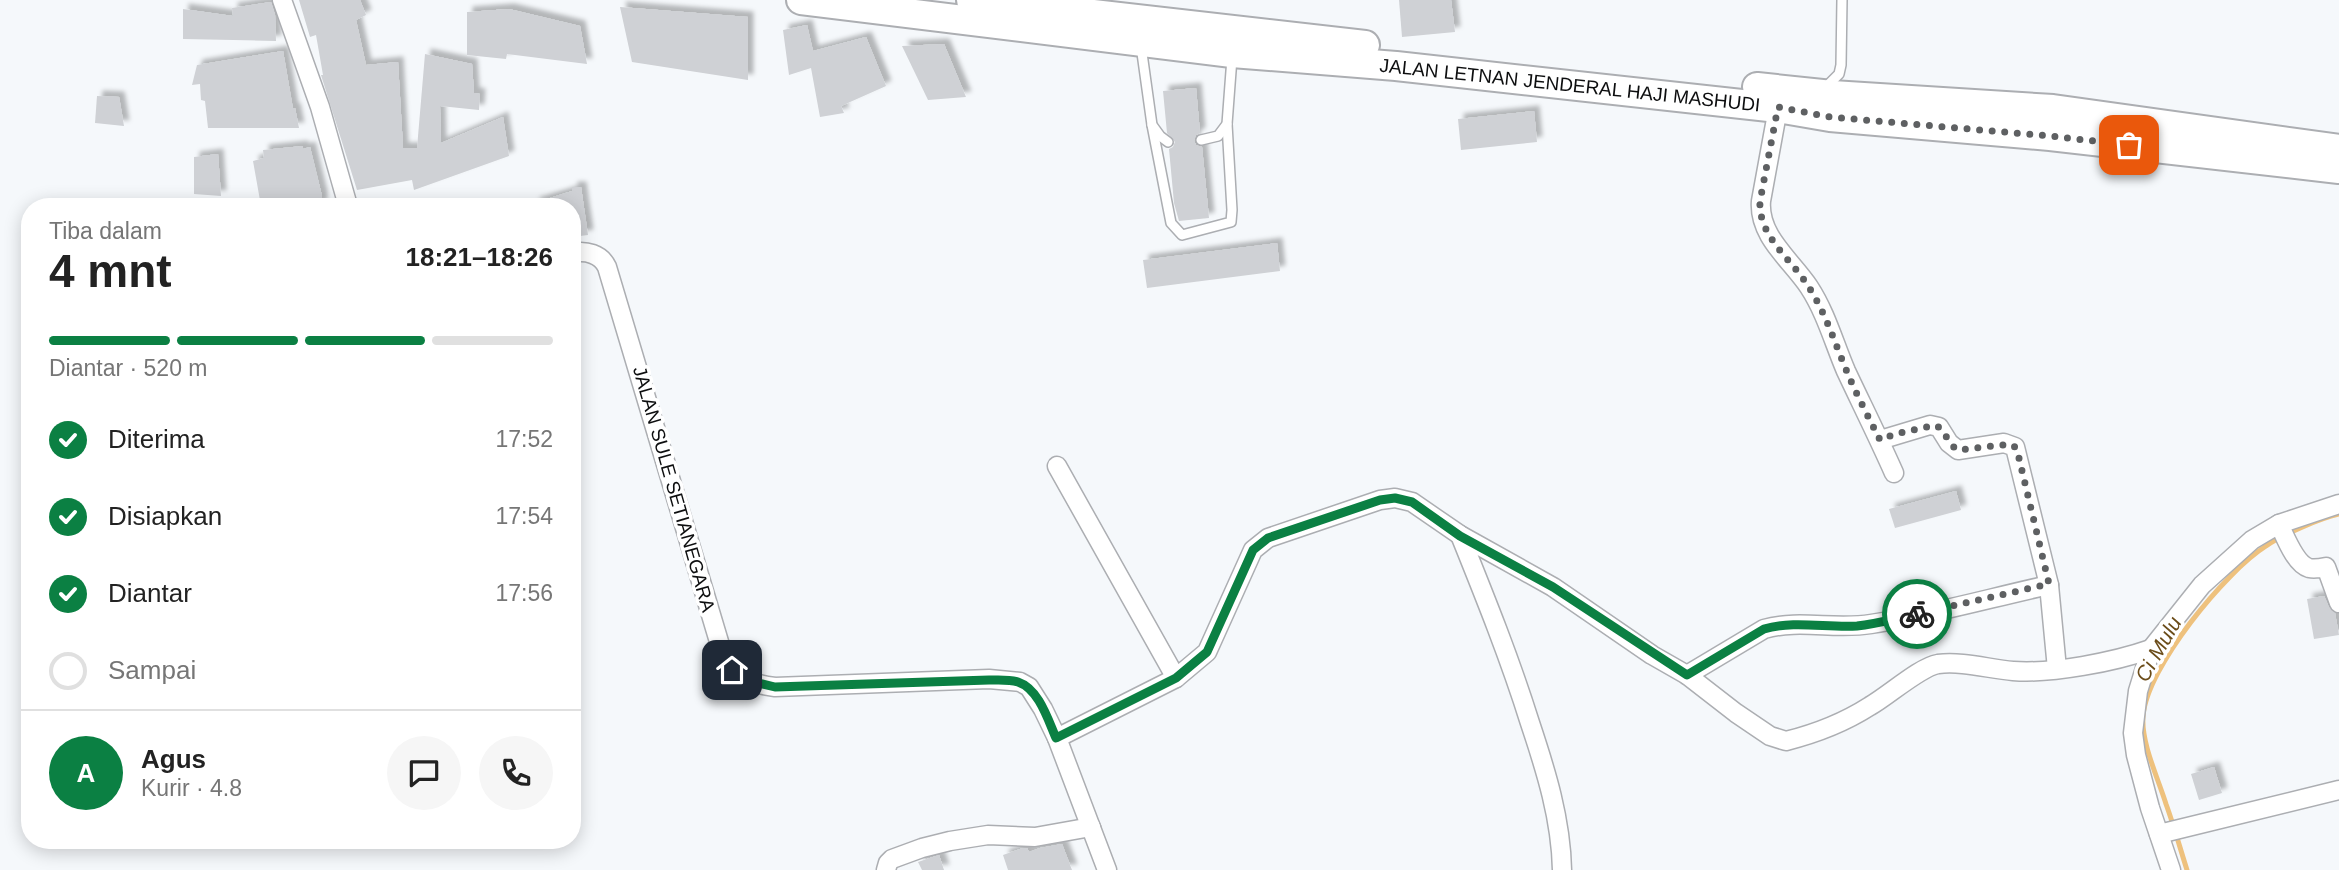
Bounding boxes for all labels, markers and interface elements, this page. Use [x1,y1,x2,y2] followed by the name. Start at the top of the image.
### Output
[1379,55,1761,115] street label: JALAN LETNAN JENDERAL HAJI MASHUDI
[2099,115,2159,175] pin
[2110,126,2148,164] icon: bag
[49,218,162,244] text: Tiba dalam
[406,242,553,272] text: 18:21–18:26
[49,245,172,297] text: 4 mnt
[49,355,208,381] text: Diantar · 520 m
[629,364,719,615] street label: JALAN SULE SETIANEGARA
[49,421,87,459] icon: check
[108,424,205,454] text: Diterima
[495,426,553,452] text: 17:52
[49,498,87,536] icon: check
[108,501,222,531] text: Disiapkan
[495,503,553,529] text: 17:54
[49,575,87,613] icon: check
[108,578,192,608] text: Diantar
[1882,579,1952,649] courier
[495,580,553,606] text: 17:56
[1898,595,1936,633] icon: bike
[2130,612,2186,686] water label: Ci Mulu
[702,640,762,700] pin
[713,651,751,689] icon: home
[108,655,196,685] text: Sampai
[387,736,461,810] button: chat
[479,736,553,810] button: phone
[141,744,206,774] text: Agus
[77,758,95,788] text: A
[141,775,242,801] text: Kurir · 4.8

